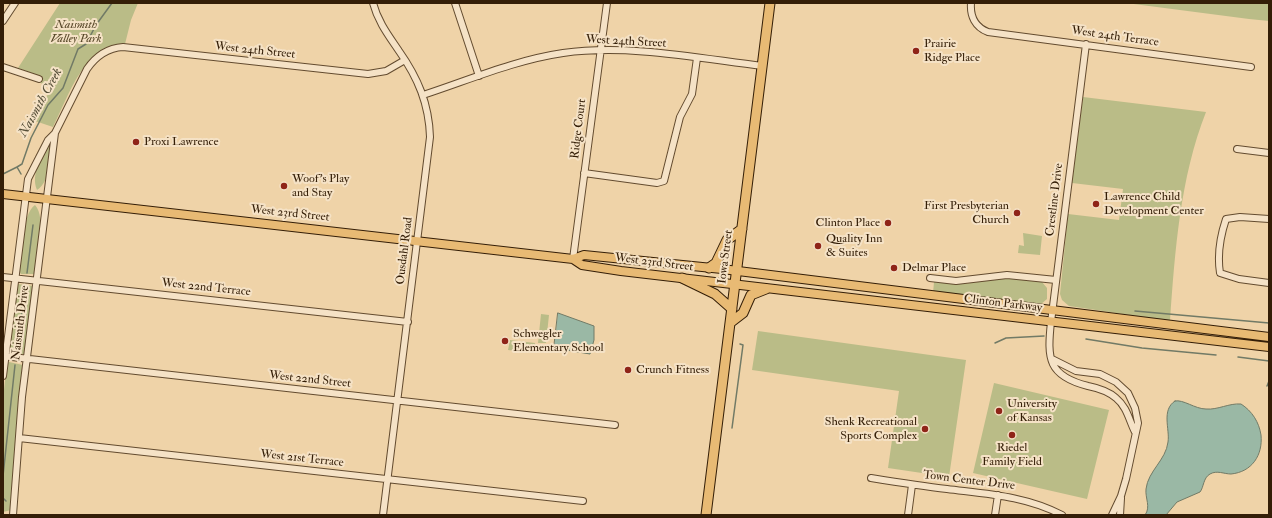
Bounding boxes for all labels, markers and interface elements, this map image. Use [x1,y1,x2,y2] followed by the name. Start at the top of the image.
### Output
[50,18,102,46] park label: Naismith Valley Park
[1070,24,1160,50] street label: West 24th Terrace
[585,33,667,51] street label: West 24th Street
[924,37,980,65] place label: Prairie Ridge Place
[214,40,296,62] street label: West 24th Street
[911,46,921,56] marker: Prairie Ridge Place
[16,66,66,140] water label: Naismith Creek
[568,98,590,160] street label: Ridge Court
[144,135,218,149] place label: Proxi Lawrence
[131,137,141,147] marker: Proxi Lawrence
[1043,163,1067,237] street label: Crestline Drive
[292,172,349,200] place label: Woof's Play and Stay
[279,181,289,191] marker: Woof's Play and Stay
[1104,190,1204,218] place label: Lawrence Child Development Center
[924,199,1009,227] place label: First Presbyterian Church
[1091,199,1101,209] marker: Lawrence Child Development Center
[250,203,330,225] street label: West 23rd Street
[1012,208,1022,218] marker: First Presbyterian Church
[394,216,416,286] street label: Ousdahl Road
[816,216,880,230] place label: Clinton Place
[883,218,893,228] marker: Clinton Place
[716,229,736,285] street label: Iowa Street
[826,232,882,260] place label: Quality Inn & Suites
[813,241,823,251] marker: Quality Inn & Suites
[614,251,694,275] street label: West 23rd Street
[902,261,966,275] place label: Delmar Place
[889,263,899,273] marker: Delmar Place
[161,276,251,300] street label: West 22nd Terrace
[9,285,33,361] street label: Naismith Drive
[963,292,1043,316] street label: Clinton Parkway
[513,327,604,355] place label: Schwegler Elementary School
[500,336,510,346] marker: Schwegler Elementary School
[636,363,709,377] place label: Crunch Fitness
[623,365,633,375] marker: Crunch Fitness
[268,369,352,391] street label: West 22nd Street
[1007,397,1057,425] place label: University of Kansas
[994,406,1004,416] marker: University of Kansas
[825,415,917,443] place label: Shenk Recreational Sports Complex
[920,424,930,434] marker: Shenk Recreational Sports Complex
[1007,430,1017,440] marker: Riedel Family Field
[982,441,1042,469] place label: Riedel Family Field
[260,447,344,471] street label: West 21st Terrace
[922,468,1016,494] street label: Town Center Drive

